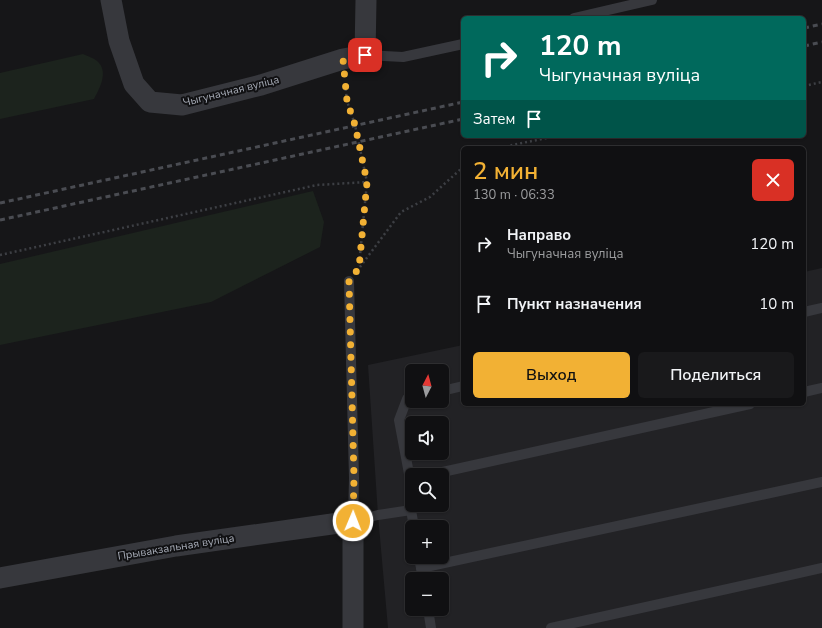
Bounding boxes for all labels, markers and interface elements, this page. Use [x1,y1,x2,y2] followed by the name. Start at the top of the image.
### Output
[539,27,622,65] text: 120 m
[473,32,525,84] icon: right
[348,38,382,72] pin
[354,44,376,66] icon: arrive
[539,63,700,87] text: Чыгуначная вуліца
[181,72,281,110] street label: Чыгуначная вуліца
[523,108,545,130] icon: arrive
[473,109,515,129] text: Затем
[473,155,538,187] text: 2 мин
[752,159,794,201] button: close
[473,186,555,204] text: 130 m · 06:33
[507,225,571,245] text: Направо
[473,233,495,255] icon: right
[750,234,794,254] text: 120 m
[507,245,623,263] text: Чыгуначная вуліца
[473,293,495,315] icon: arrive
[507,294,642,314] text: Пункт назначения
[759,294,794,314] text: 10 m
[473,352,630,398] button: Выход
[638,352,794,398] button: Поделиться
[405,364,449,408] north arrow
[405,364,449,616] map controls
[405,416,449,460] button: sound
[405,468,449,512] button: search
[332,500,374,542] position arrow
[405,520,449,564] button: +
[116,530,236,564] street label: Прывакзальная вуліца
[405,572,449,616] button: −

